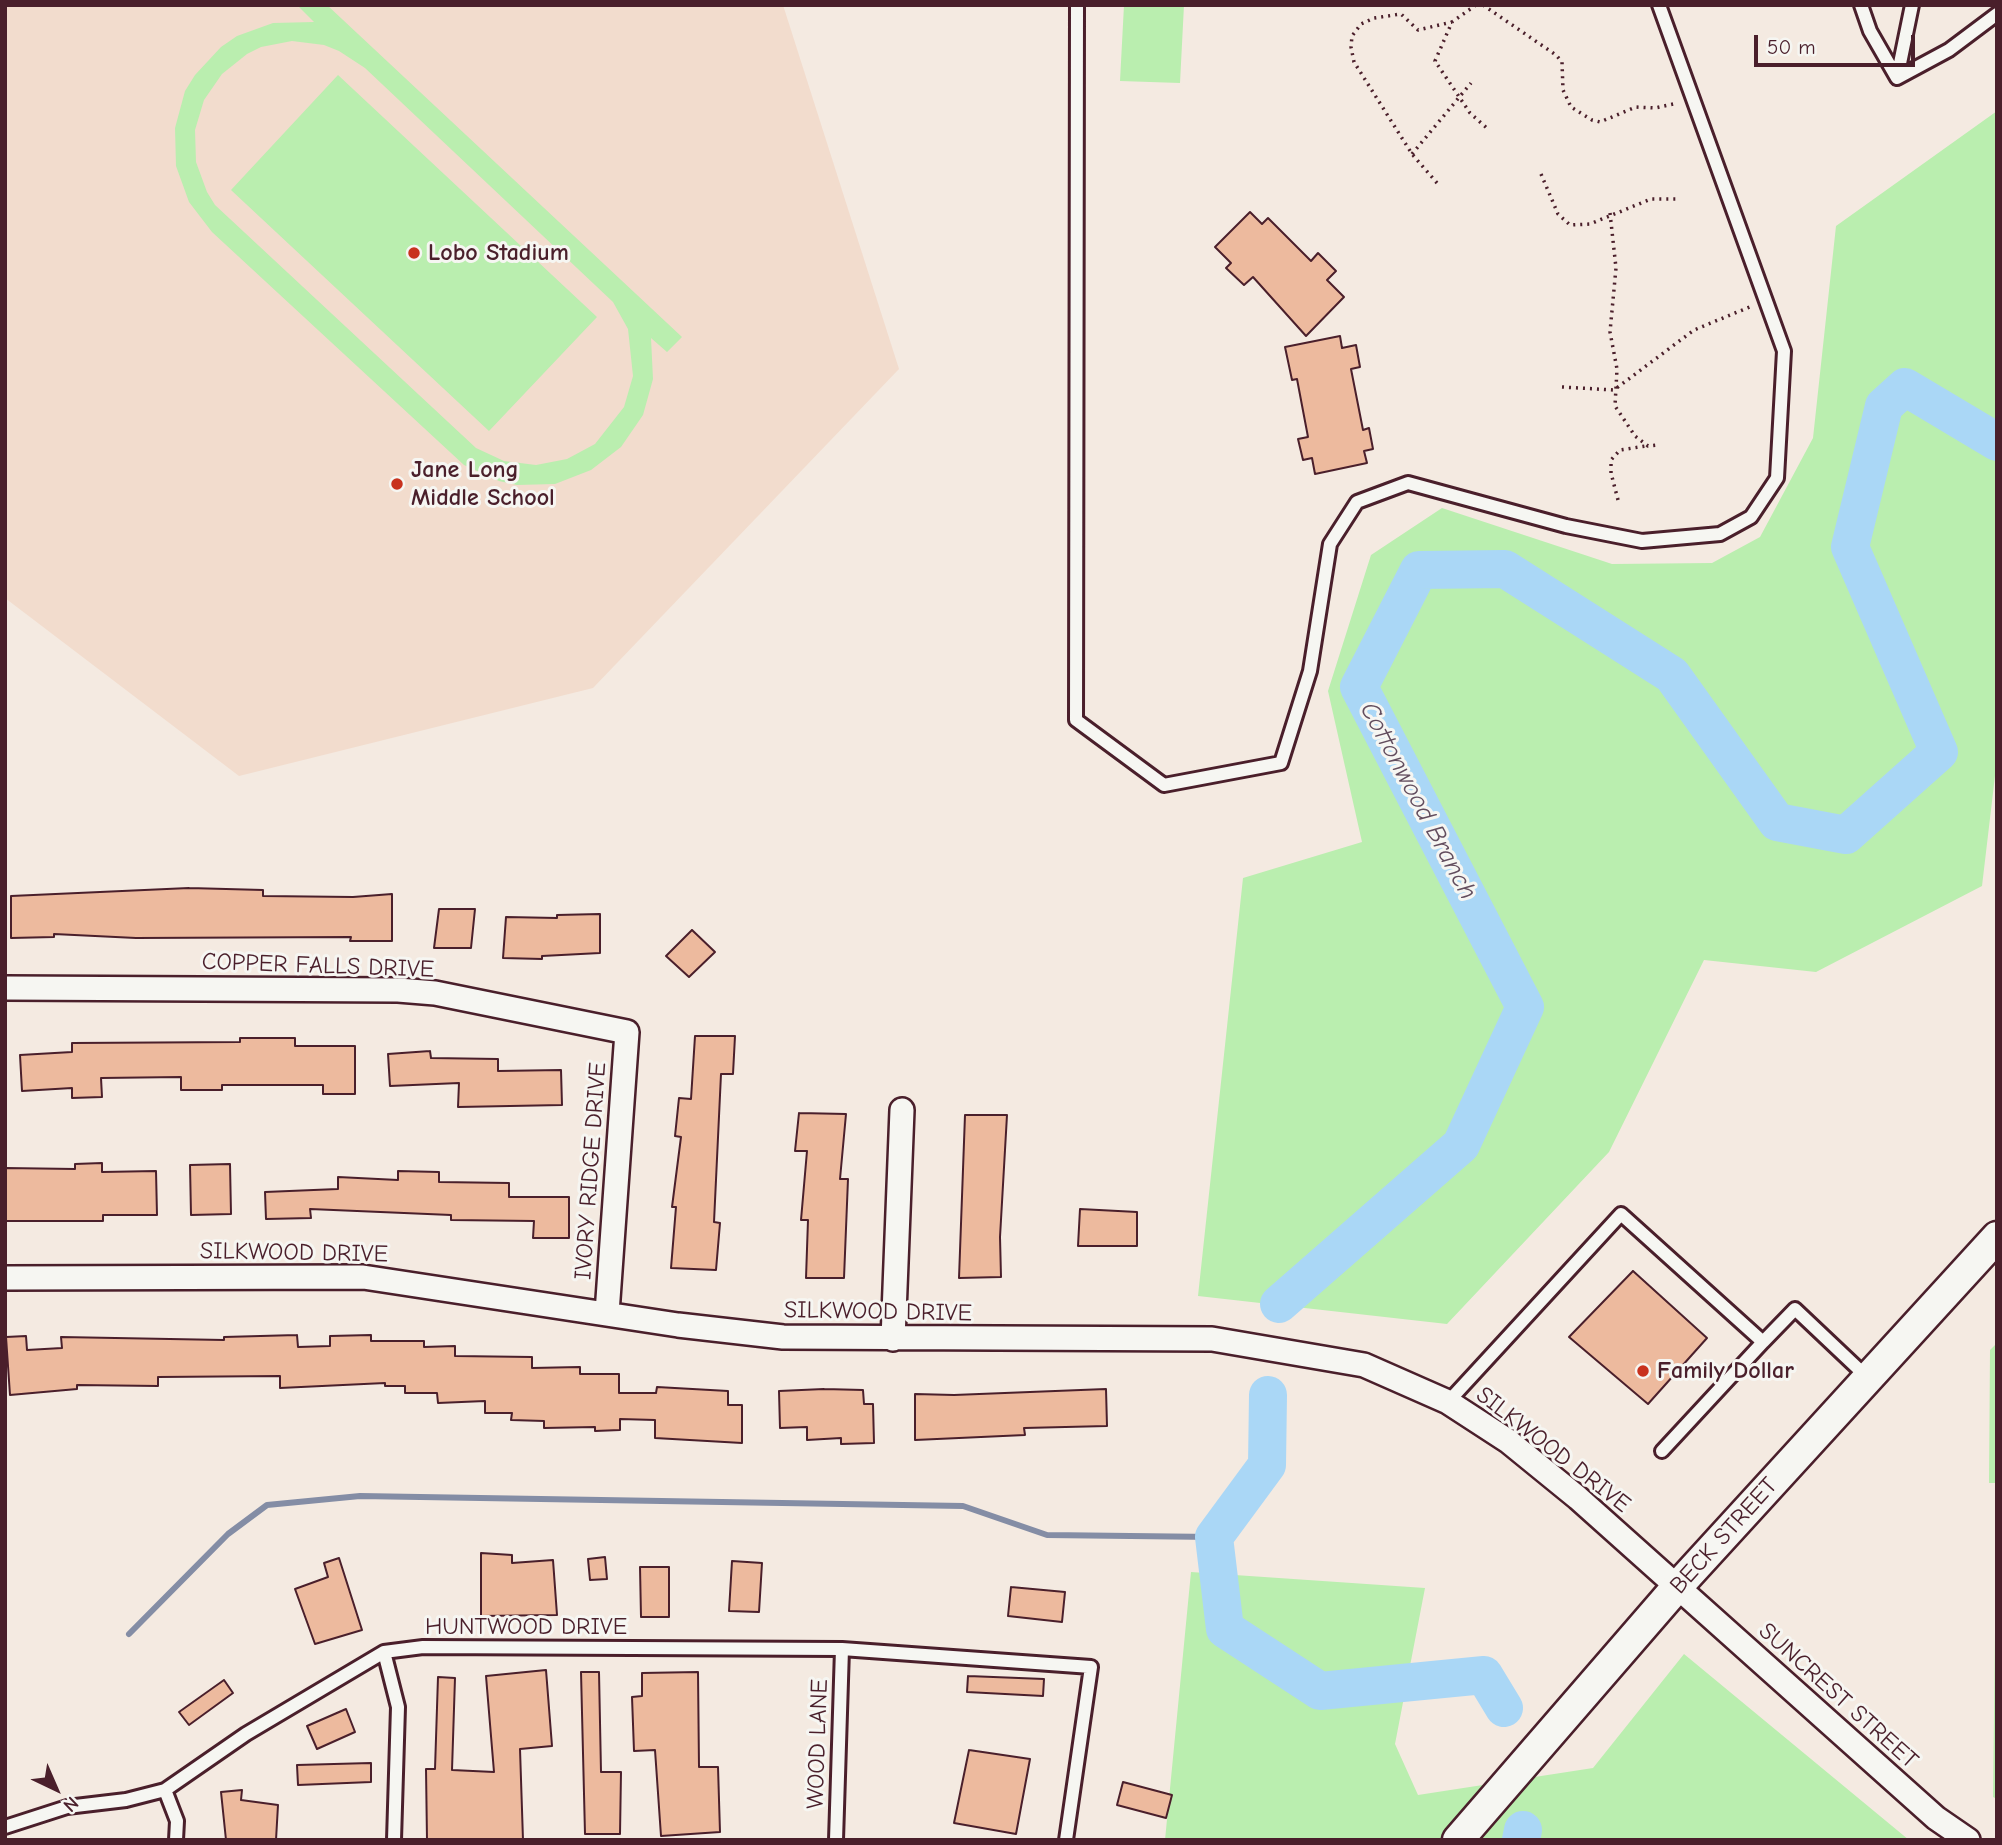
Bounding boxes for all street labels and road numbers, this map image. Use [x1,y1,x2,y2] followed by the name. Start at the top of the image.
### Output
[201,948,435,984] street label: COPPER FALLS DRIVE
[569,1061,613,1281] street label: IVORY RIDGE DRIVE
[200,1237,388,1269] street label: SILKWOOD DRIVE
[784,1296,972,1328] street label: SILKWOOD DRIVE
[1470,1381,1636,1519] street label: SILKWOOD DRIVE
[1664,1472,1784,1600] street label: BECK STREET
[425,1613,627,1641] street label: HUNTWOOD DRIVE
[1752,1617,1924,1775] street label: SUNCREST STREET
[801,1679,835,1809] street label: WOOD LANE

